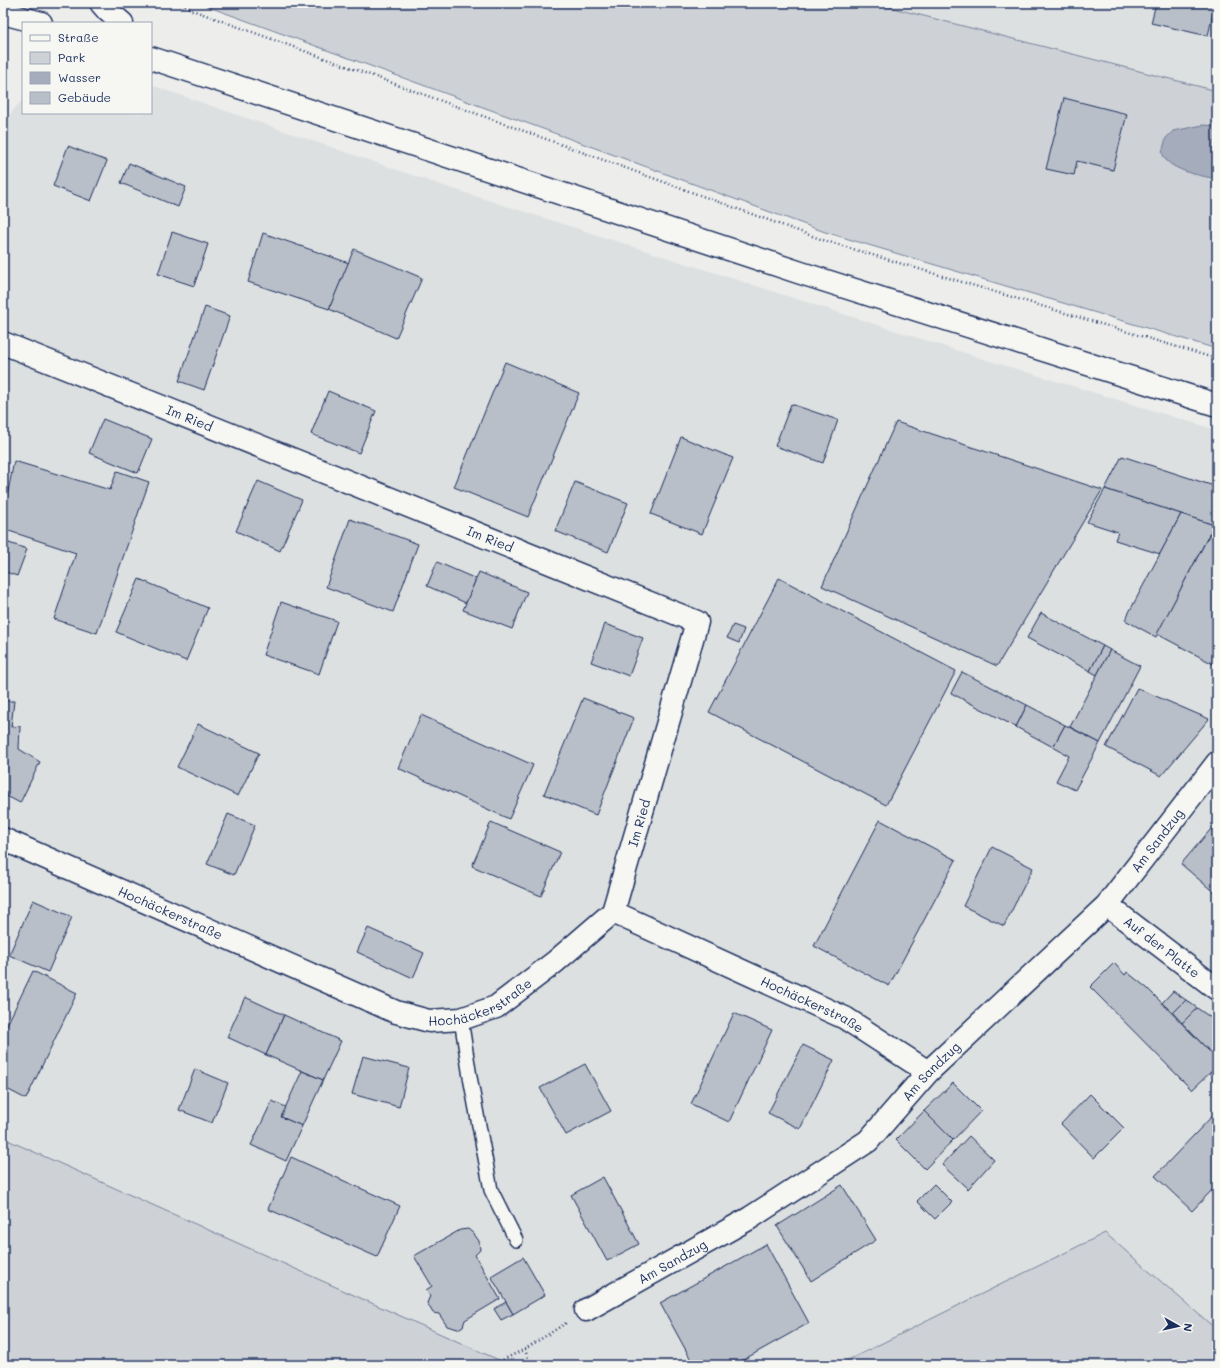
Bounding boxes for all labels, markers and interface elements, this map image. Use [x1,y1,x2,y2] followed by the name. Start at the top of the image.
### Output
[22,22,152,114] legend
[58,29,99,45] text: Straße
[58,49,85,65] text: Park
[58,69,101,85] text: Wasser
[58,89,111,105] text: Gebäude
[164,401,216,435] street label: Im Ried
[464,521,516,555] street label: Im Ried
[624,797,653,849] street label: Im Ried
[1127,805,1187,875] street label: Am Sandzug
[116,882,225,943] street label: Hochäckerstraße
[1121,912,1204,981] street label: Auf der Platte
[758,972,867,1036] street label: Hochäckerstraße
[428,974,535,1029] street label: Hochäckerstraße
[898,1038,963,1104] street label: Am Sandzug
[635,1235,710,1287] street label: Am Sandzug
[1158,1306,1198,1346] north arrow
[1180,1322,1196,1333] text: N

